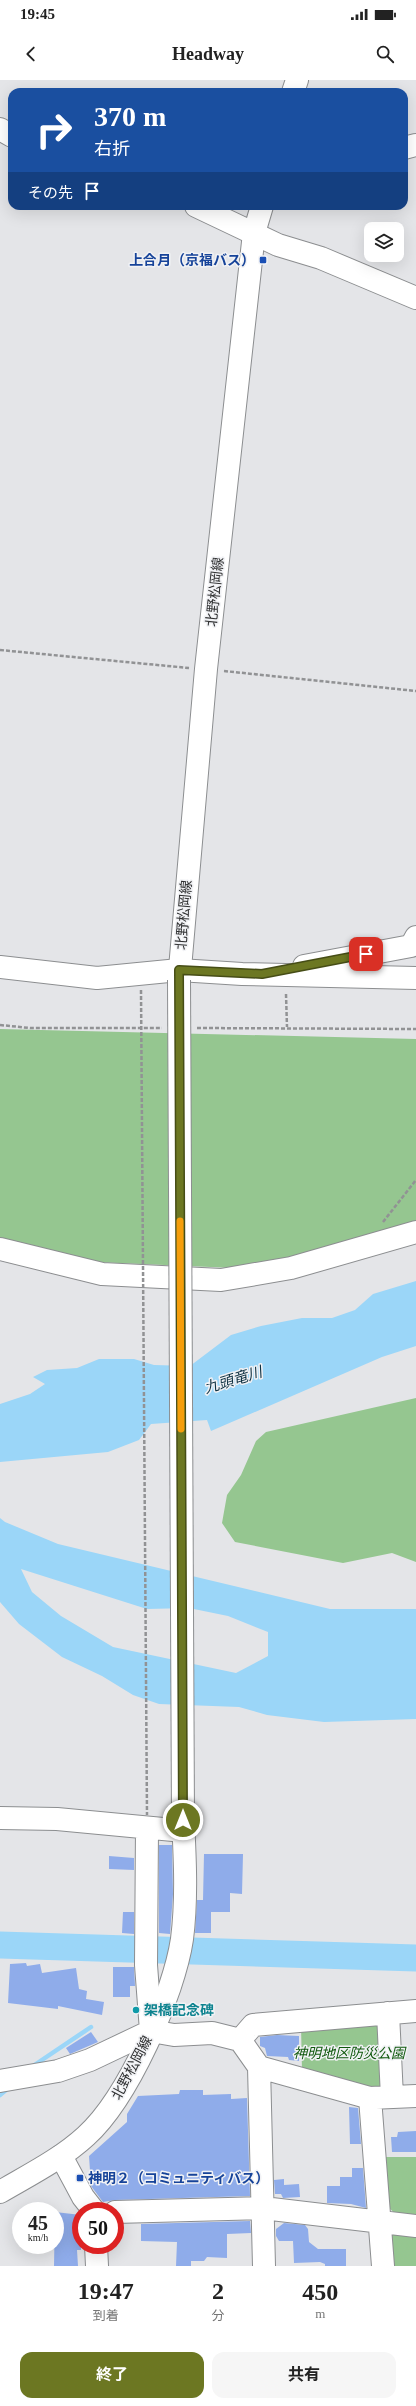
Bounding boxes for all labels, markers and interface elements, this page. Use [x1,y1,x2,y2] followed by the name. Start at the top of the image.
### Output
[20,6,55,22] text: 19:45
[20,43,42,65] icon: back
[374,43,396,65] icon: search
[172,44,244,64] text: Headway
[94,101,166,132] text: 370 m
[28,104,80,156] icon: right
[94,139,130,159] text: 右折
[81,180,103,202] icon: arrive
[28,185,73,201] text: その先
[364,222,404,262] map controls
[364,222,404,262] button: layers
[129,252,255,268] place label: 上合月（京福バス）
[258,255,268,265] marker: 上合月（京福バス）
[203,556,226,628] street label: 北野松岡線
[172,879,195,951] street label: 北野松岡線
[349,937,383,971] pin
[355,943,377,965] icon: arrive
[202,1363,266,1396] water label: 九頭竜川
[162,1799,204,1841] position arrow
[144,2003,214,2018] place label: 架橋記念碑
[131,2005,141,2015] marker: 架橋記念碑
[108,2033,155,2102] street label: 北野松岡線
[293,2046,407,2061] park label: 神明地区防災公園
[88,2170,269,2186] place label: 神明２（コミュニティバス）
[75,2173,85,2183] marker: 神明２（コミュニティバス）
[72,2202,124,2254] speed limit sign: 50
[28,2212,48,2234] text: 45
[28,2232,48,2243] text: km/h
[78,2278,134,2304] text: 19:47
[212,2278,224,2304] text: 2
[302,2279,338,2305] text: 450
[315,2306,325,2321] text: m
[93,2308,119,2323] text: 到着
[211,2308,224,2323] text: 分
[20,2352,204,2398] button: 終了
[212,2352,396,2398] button: 共有

